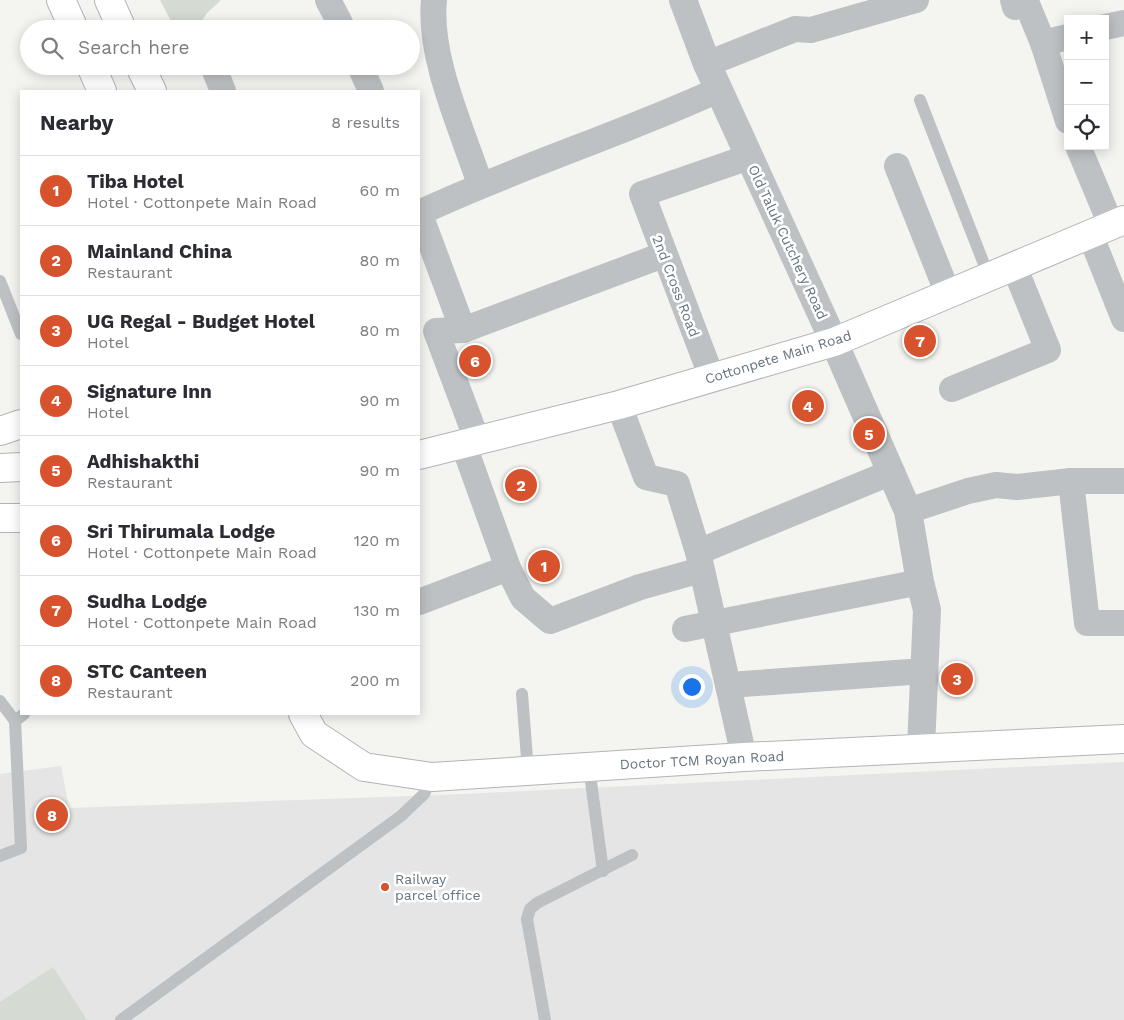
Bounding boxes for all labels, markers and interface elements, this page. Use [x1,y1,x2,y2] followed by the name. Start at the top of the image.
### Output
[1064,15,1109,150] map controls
[1064,15,1109,60] button: +
[20,20,420,75] search box
[38,34,66,62] icon: search
[78,36,189,59] text: Search here
[1064,60,1109,105] button: −
[1064,105,1109,150] button: locate
[40,110,113,135] text: Nearby
[331,113,400,132] text: 8 results
[745,162,831,322] street label: Old Taluk Cutchery Road
[87,170,184,193] text: Tiba Hotel
[53,181,59,200] text: 1
[360,181,400,200] text: 60 m
[87,193,317,212] text: Hotel · Cottonpete Main Road
[649,233,703,339] street label: 2nd Cross Road
[87,240,232,263] text: Mainland China
[51,251,61,270] text: 2
[359,251,400,270] text: 80 m
[87,263,173,282] text: Restaurant
[87,310,315,333] text: UG Regal - Budget Hotel
[51,321,61,340] text: 3
[359,321,400,340] text: 80 m
[904,322,936,360] pin: 7
[703,327,853,387] street label: Cottonpete Main Road
[87,333,129,352] text: Hotel
[459,342,491,380] pin: 6
[87,380,212,403] text: Signature Inn
[792,387,824,425] pin: 4
[51,391,61,410] text: 4
[359,391,400,410] text: 90 m
[87,403,129,422] text: Hotel
[853,415,885,453] pin: 5
[87,450,199,473] text: Adhishakthi
[51,461,61,480] text: 5
[359,461,400,480] text: 90 m
[505,466,537,504] pin: 2
[87,473,173,492] text: Restaurant
[87,520,275,543] text: Sri Thirumala Lodge
[51,531,61,550] text: 6
[354,531,400,550] text: 120 m
[87,543,317,562] text: Hotel · Cottonpete Main Road
[528,547,560,585] pin: 1
[87,590,207,613] text: Sudha Lodge
[51,601,61,620] text: 7
[354,601,400,620] text: 130 m
[87,613,317,632] text: Hotel · Cottonpete Main Road
[87,660,207,683] text: STC Canteen
[941,660,973,698] pin: 3
[51,671,61,690] text: 8
[350,671,400,690] text: 200 m
[679,674,705,700] your location
[87,683,173,702] text: Restaurant
[619,748,785,772] street label: Doctor TCM Royan Road
[36,796,68,834] pin: 8
[395,871,481,903] place label: Railway parcel office
[379,881,391,893] marker: Railway parcel office

